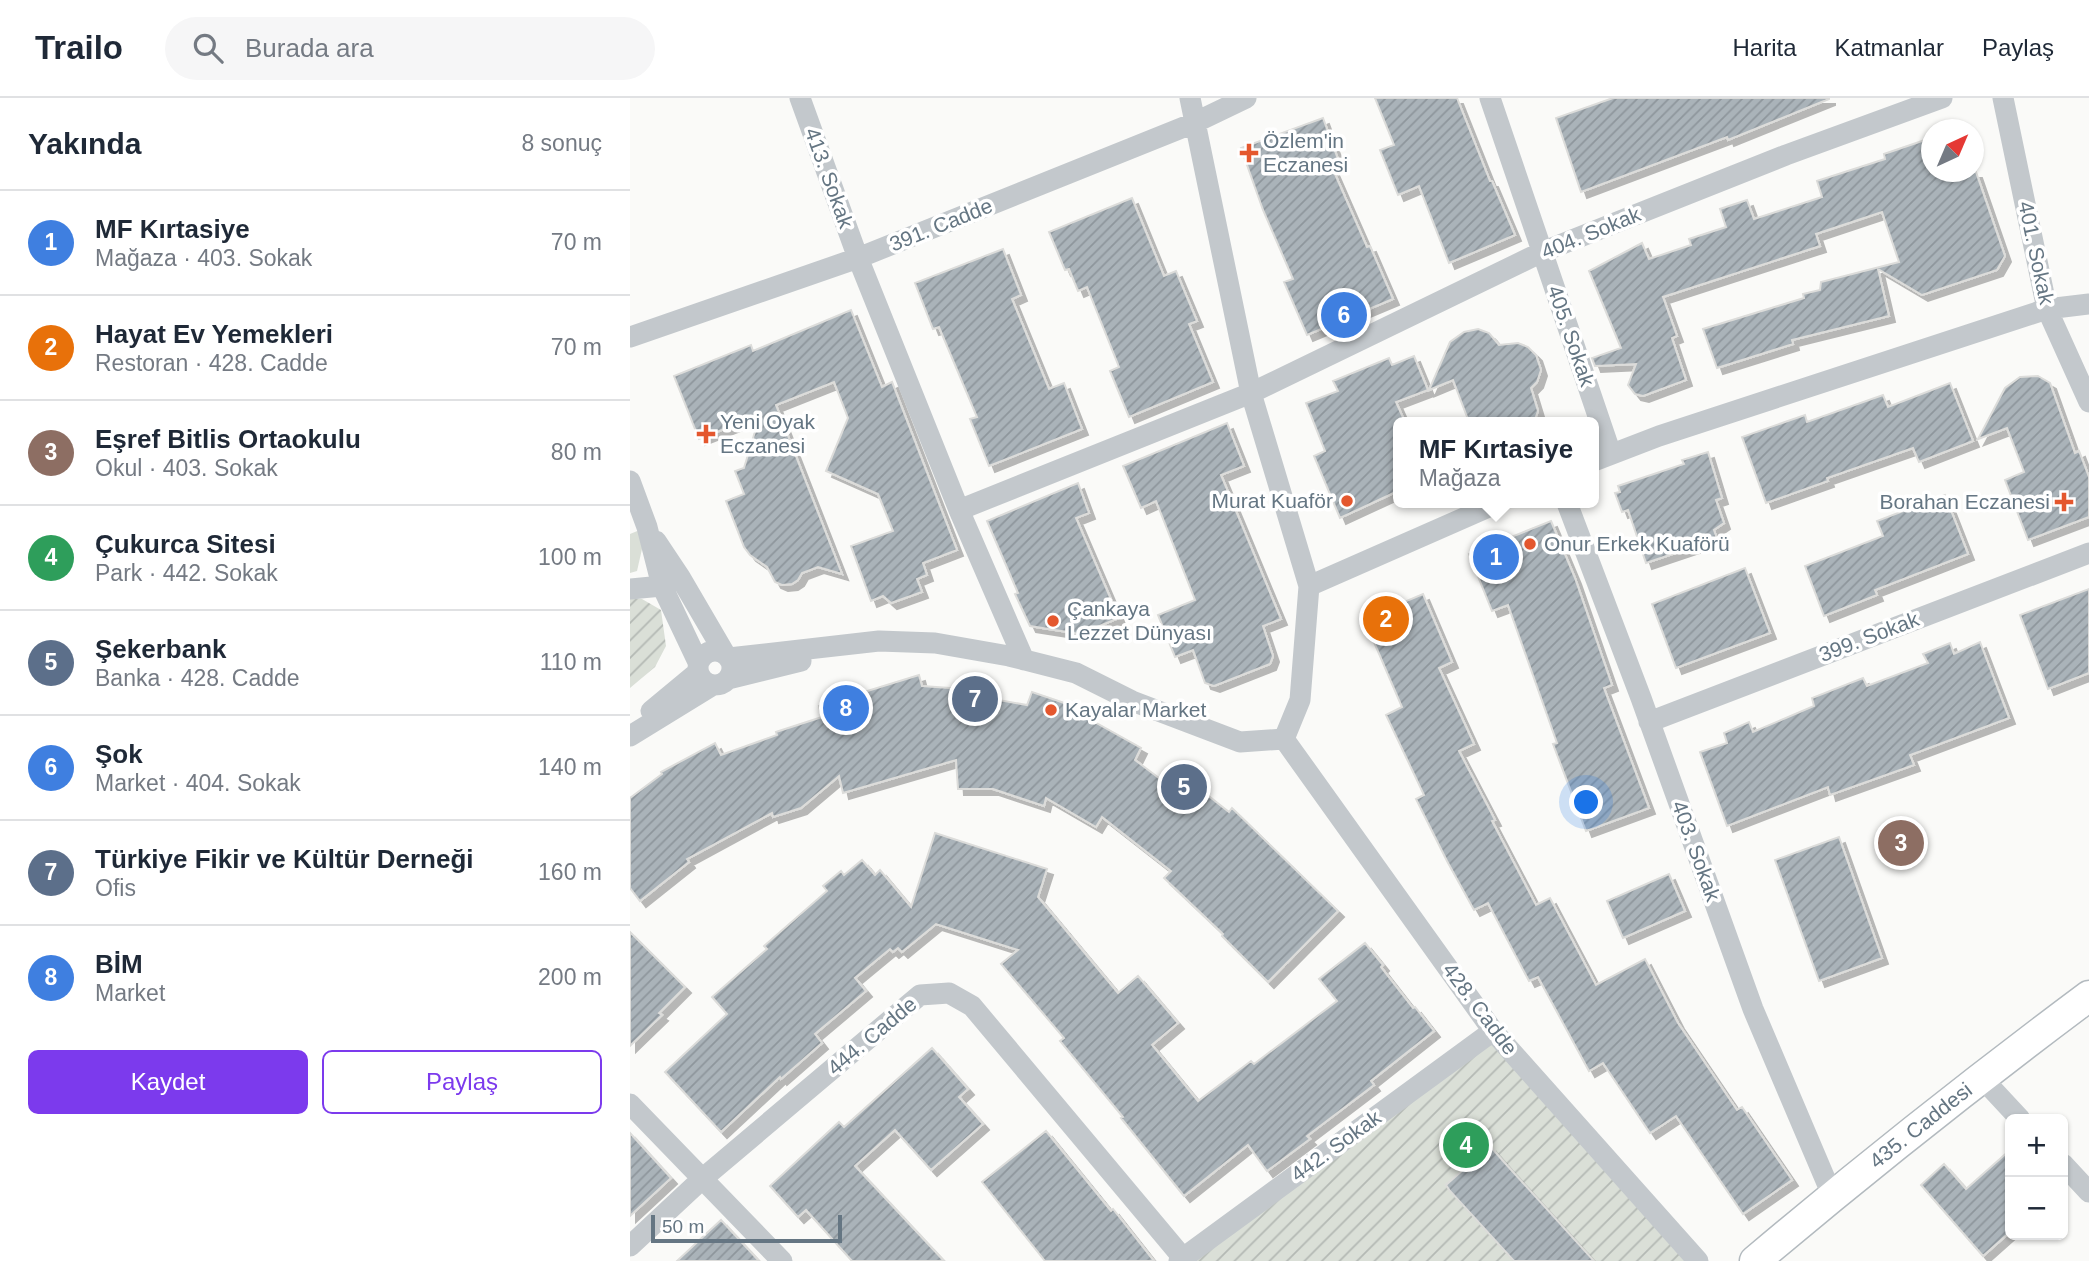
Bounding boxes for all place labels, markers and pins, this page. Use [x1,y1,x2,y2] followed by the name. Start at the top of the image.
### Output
[1263,129,1348,176] place label: Özlem'in Eczanesi
[1241,145,1257,161] marker: Özlem'in Eczanesi
[1321,289,1367,341] pin: 6
[720,410,815,457] place label: Yeni Oyak Eczanesi
[698,426,714,442] marker: Yeni Oyak Eczanesi
[1212,489,1333,512] place label: Murat Kuaför
[1880,490,2050,513] place label: Borahan Eczanesi
[1339,493,1355,509] marker: Murat Kuaför
[2056,494,2072,510] marker: Borahan Eczanesi
[1473,531,1519,583] pin: 1
[1544,532,1730,555] place label: Onur Erkek Kuaförü
[1522,536,1538,552] marker: Onur Erkek Kuaförü
[1363,593,1409,645] pin: 2
[1067,597,1212,644] place label: Çankaya Lezzet Dünyası
[1045,613,1061,629] marker: Çankaya Lezzet Dünyası
[952,673,998,725] pin: 7
[823,682,869,734] pin: 8
[1065,698,1206,721] place label: Kayalar Market
[1043,702,1059,718] marker: Kayalar Market
[1161,761,1207,813] pin: 5
[1878,817,1924,869] pin: 3
[1443,1119,1489,1171] pin: 4

